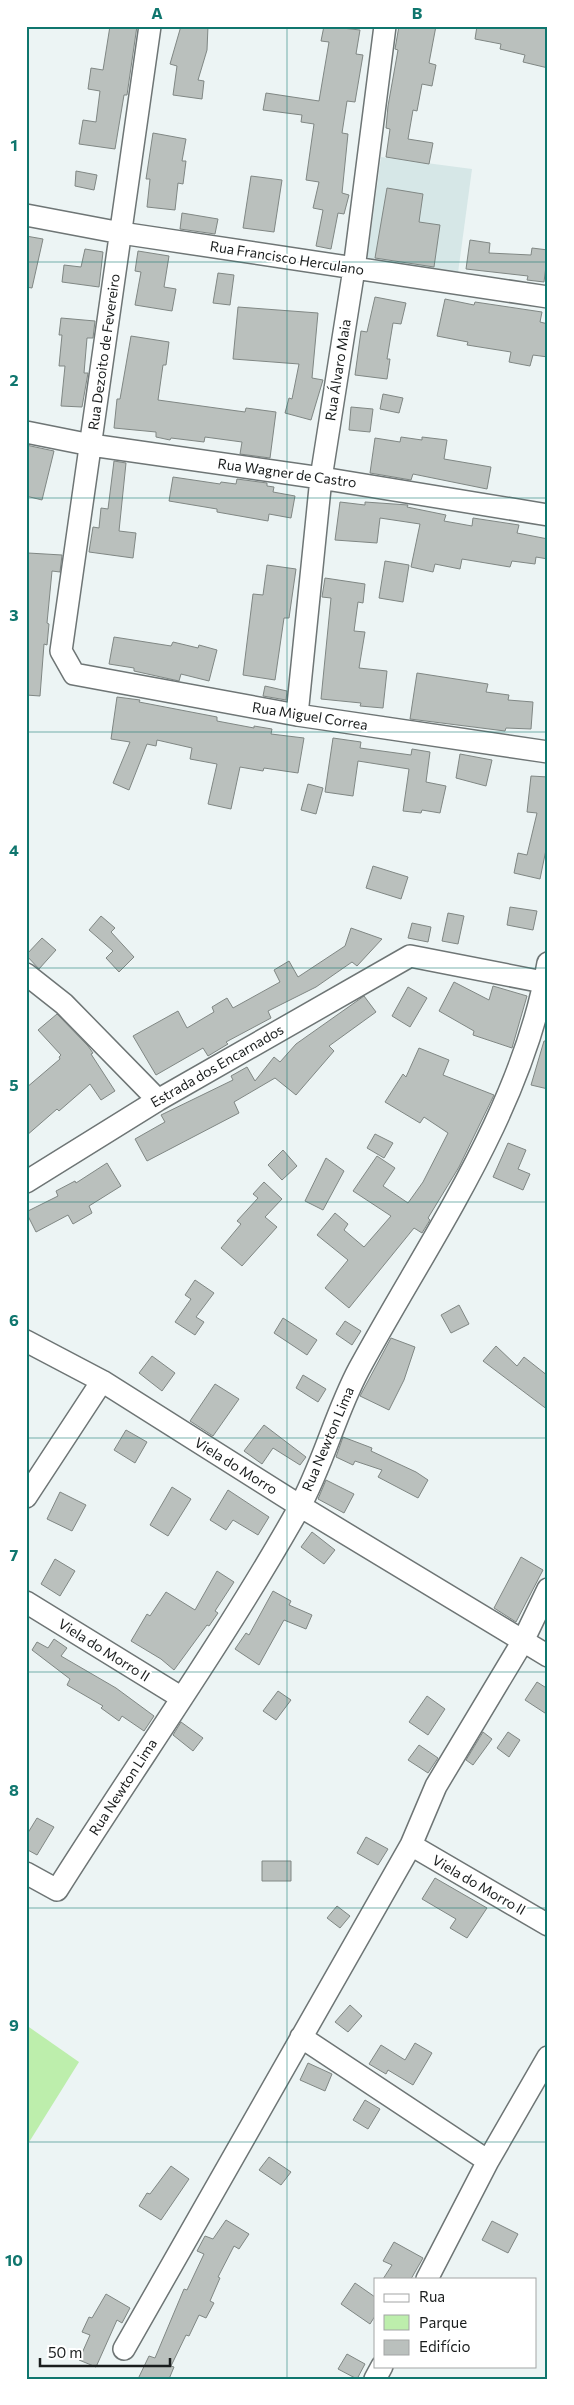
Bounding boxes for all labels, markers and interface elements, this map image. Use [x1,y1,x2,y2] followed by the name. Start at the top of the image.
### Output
[151,3,163,22] text: A
[412,3,423,22] text: B
[10,135,18,154] text: 1
[209,237,365,278] street label: Rua Francisco Herculano
[84,273,123,431] street label: Rua Dezoito de Fevereiro
[321,318,354,422] street label: Rua Álvaro Maia
[9,370,19,389] text: 2
[217,454,358,491] street label: Rua Wagner de Castro
[9,605,19,624] text: 3
[251,698,369,733] street label: Rua Miguel Correa
[9,840,19,859] text: 4
[147,1021,286,1111] street label: Estrada dos Encarnados
[9,1075,19,1094] text: 5
[9,1310,19,1329] text: 6
[298,1384,357,1494] street label: Rua Newton Lima
[192,1433,281,1498] street label: Viela do Morro
[10,1545,19,1564] text: 7
[55,1615,153,1685] street label: Viela do Morro II
[85,1735,160,1838] street label: Rua Newton Lima
[9,1780,19,1799] text: 8
[430,1851,529,1918] street label: Viela do Morro II
[9,2015,19,2034] text: 9
[5,2250,23,2269] text: 10
[374,2278,536,2368] legend
[419,2287,445,2305] text: Rua
[419,2313,467,2331] text: Parque
[40,2335,170,2367] scale bar
[419,2337,470,2355] text: Edifício
[48,2343,82,2361] text: 50 m

